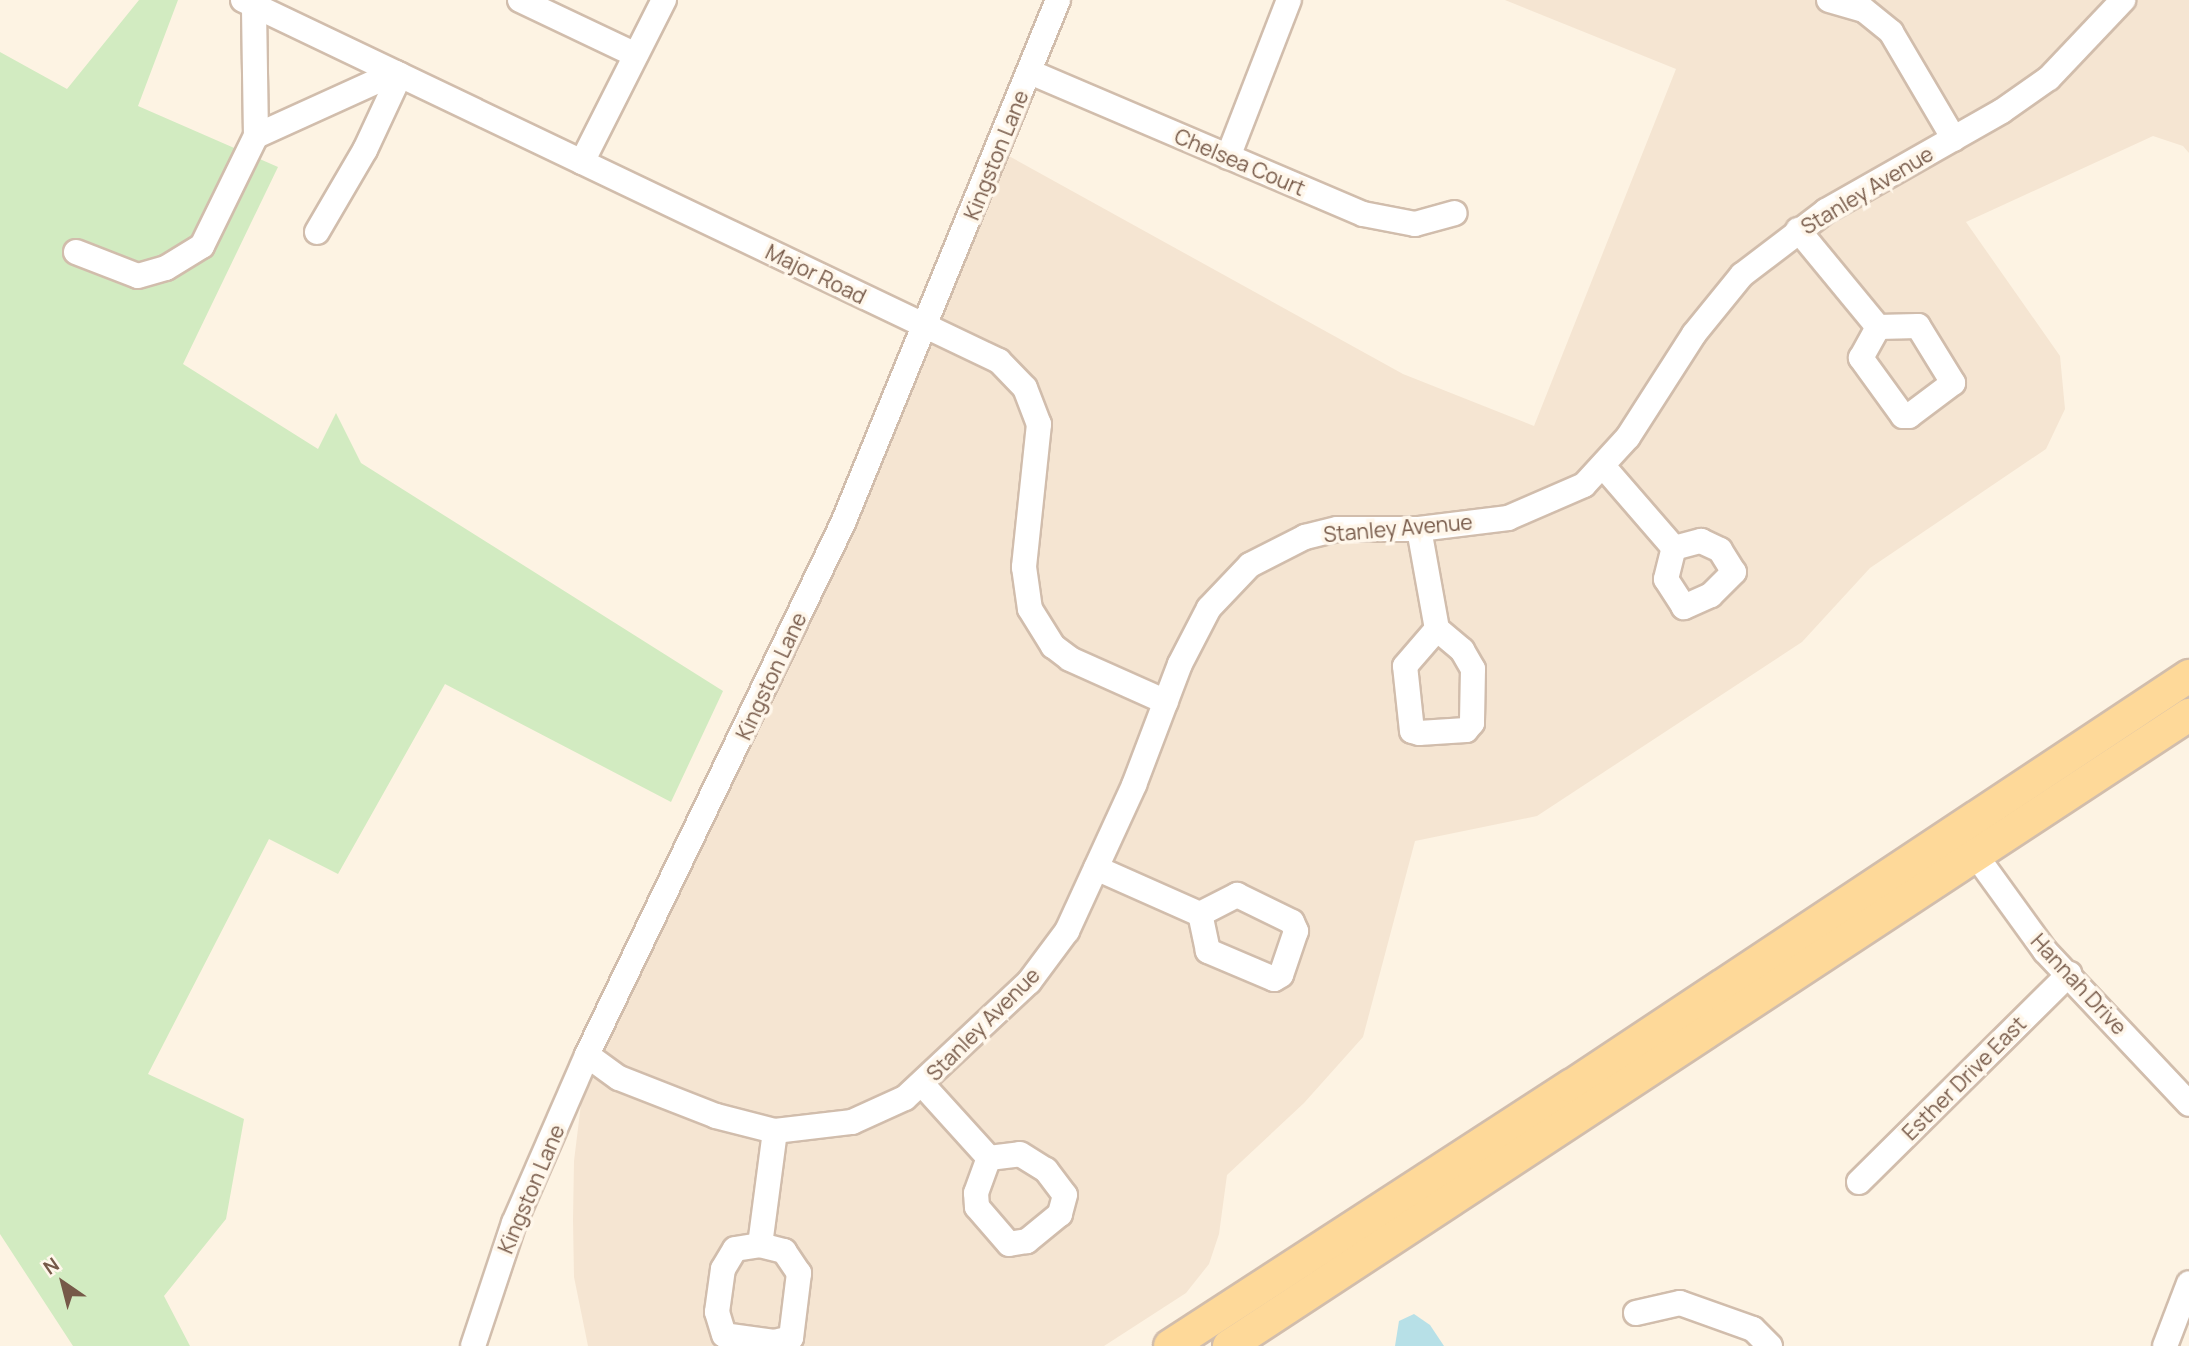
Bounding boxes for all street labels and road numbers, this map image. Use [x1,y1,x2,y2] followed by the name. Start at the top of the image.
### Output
[959,87,1033,223] street label: Kingston Lane
[1171,123,1309,201] street label: Chelsea Court
[1796,141,1938,239] street label: Stanley Avenue
[762,239,870,309] street label: Major Road
[1322,509,1474,547] street label: Stanley Avenue
[731,608,811,744] street label: Kingston Lane
[2026,928,2132,1040] street label: Hannah Drive
[921,962,1045,1086] street label: Stanley Avenue
[1897,1011,2031,1145] street label: Esther Drive East
[493,1121,569,1257] street label: Kingston Lane

